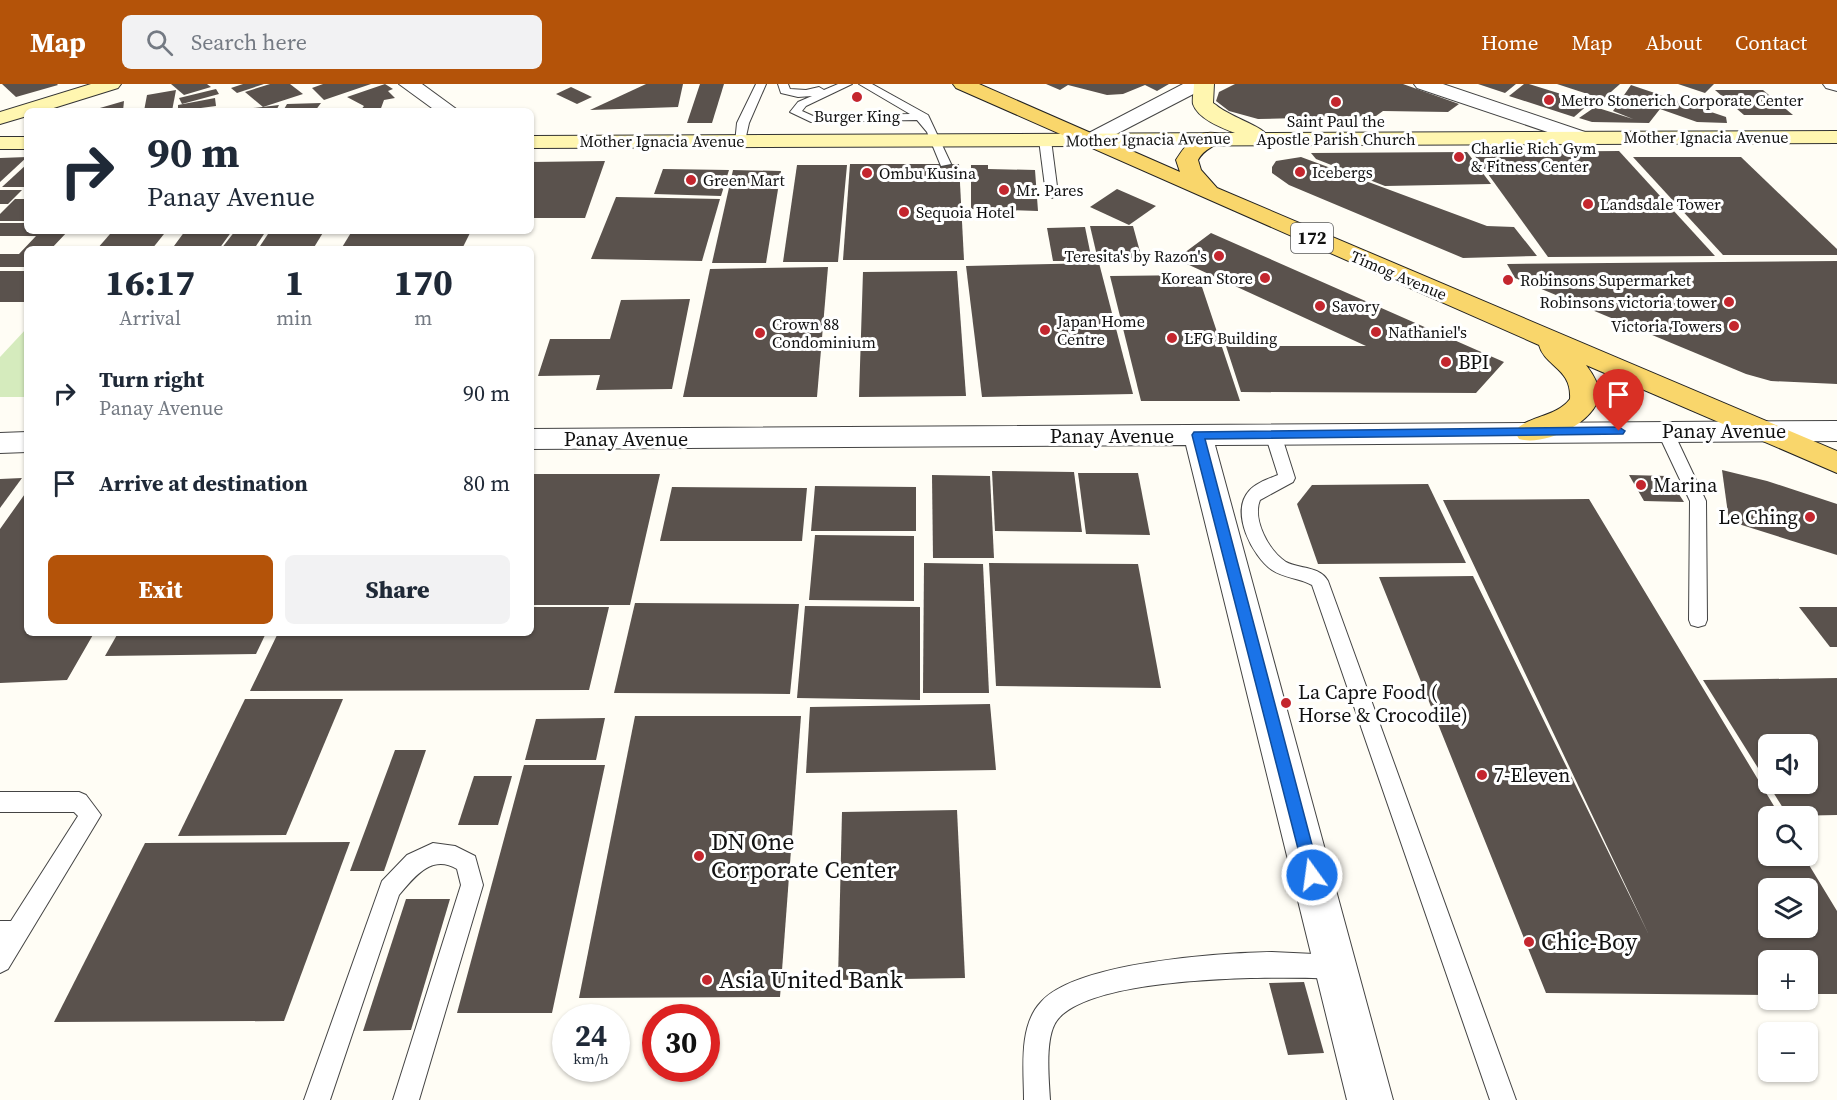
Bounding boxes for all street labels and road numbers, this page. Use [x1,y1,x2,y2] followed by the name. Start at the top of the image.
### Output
[1624,126,1788,148] street label: Mother Ignacia Avenue
[1065,127,1231,151] street label: Mother Ignacia Avenue
[580,130,744,152] street label: Mother Ignacia Avenue
[1291,223,1333,253] road number: 172
[1348,245,1450,305] street label: Timog Avenue
[1662,417,1786,445] street label: Panay Avenue
[1050,422,1174,450] street label: Panay Avenue
[564,425,688,453] street label: Panay Avenue

